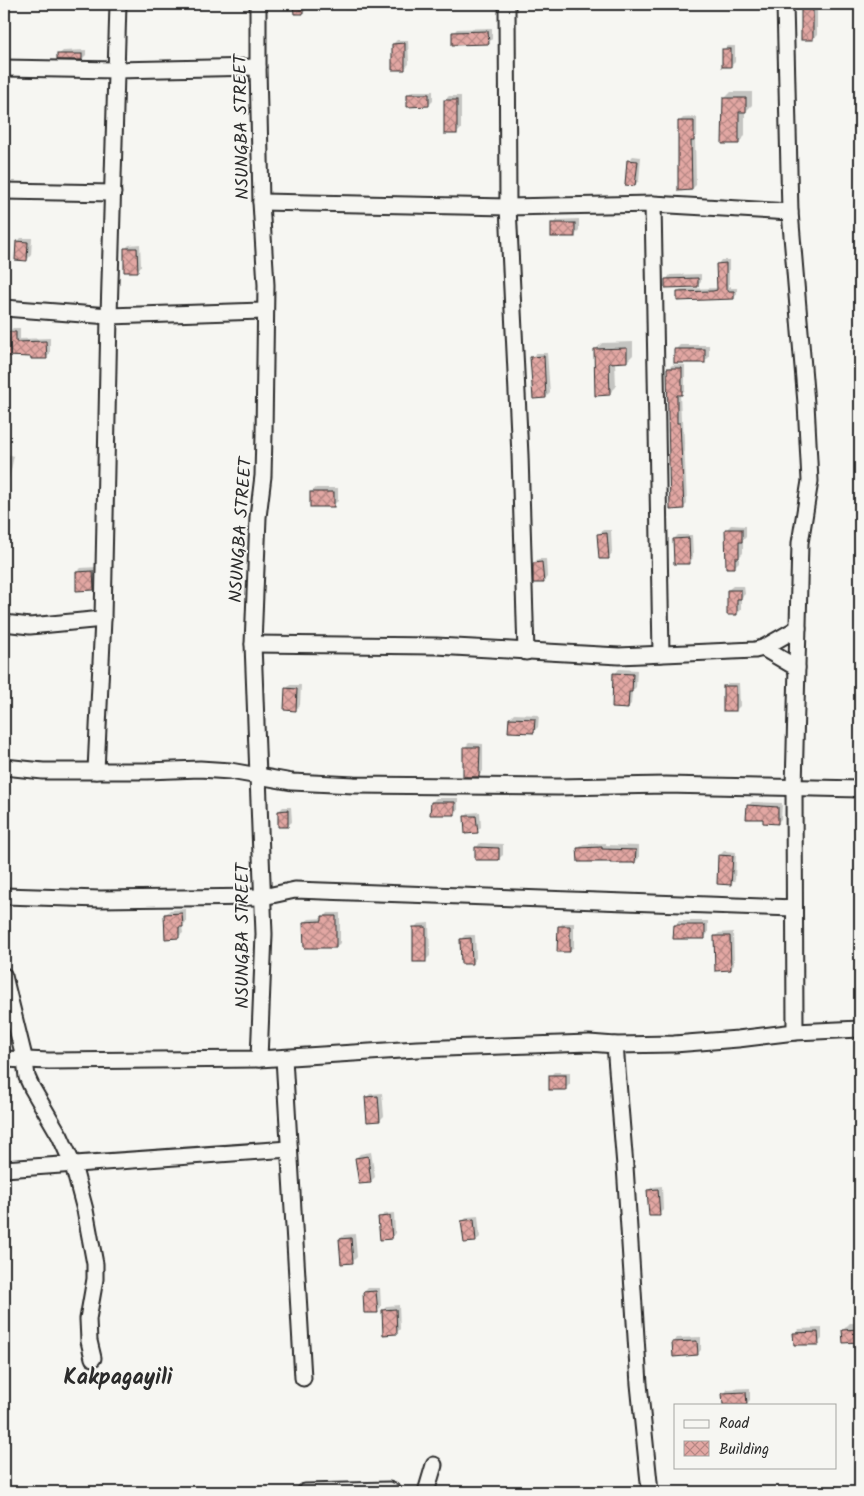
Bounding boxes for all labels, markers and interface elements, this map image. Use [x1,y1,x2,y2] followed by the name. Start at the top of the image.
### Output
[227,53,258,200] street label: NSUNGBA STREET
[222,455,261,604] street label: NSUNGBA STREET
[229,862,258,1009] street label: NSUNGBA STREET
[64,1361,174,1396] district label: Kakpagayili
[674,1404,836,1468] legend
[719,1412,750,1436] text: Road
[719,1438,769,1462] text: Building

